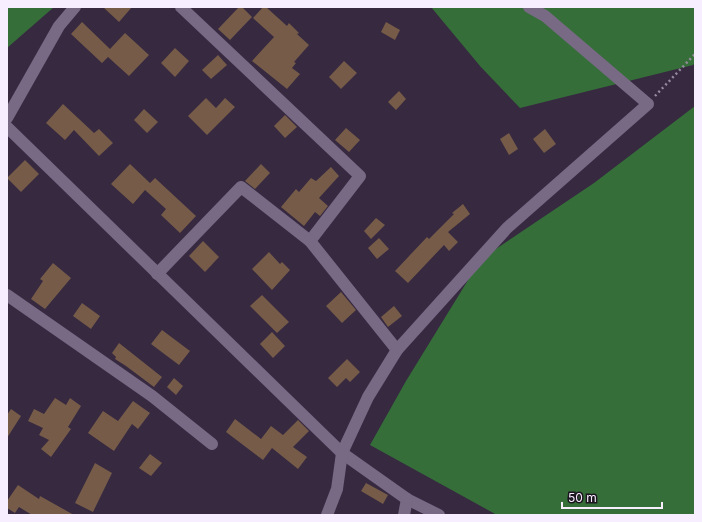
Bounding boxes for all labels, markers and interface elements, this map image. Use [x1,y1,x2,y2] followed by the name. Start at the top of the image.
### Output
[562,484,662,510] scale bar
[568,490,597,505] text: 50 m

